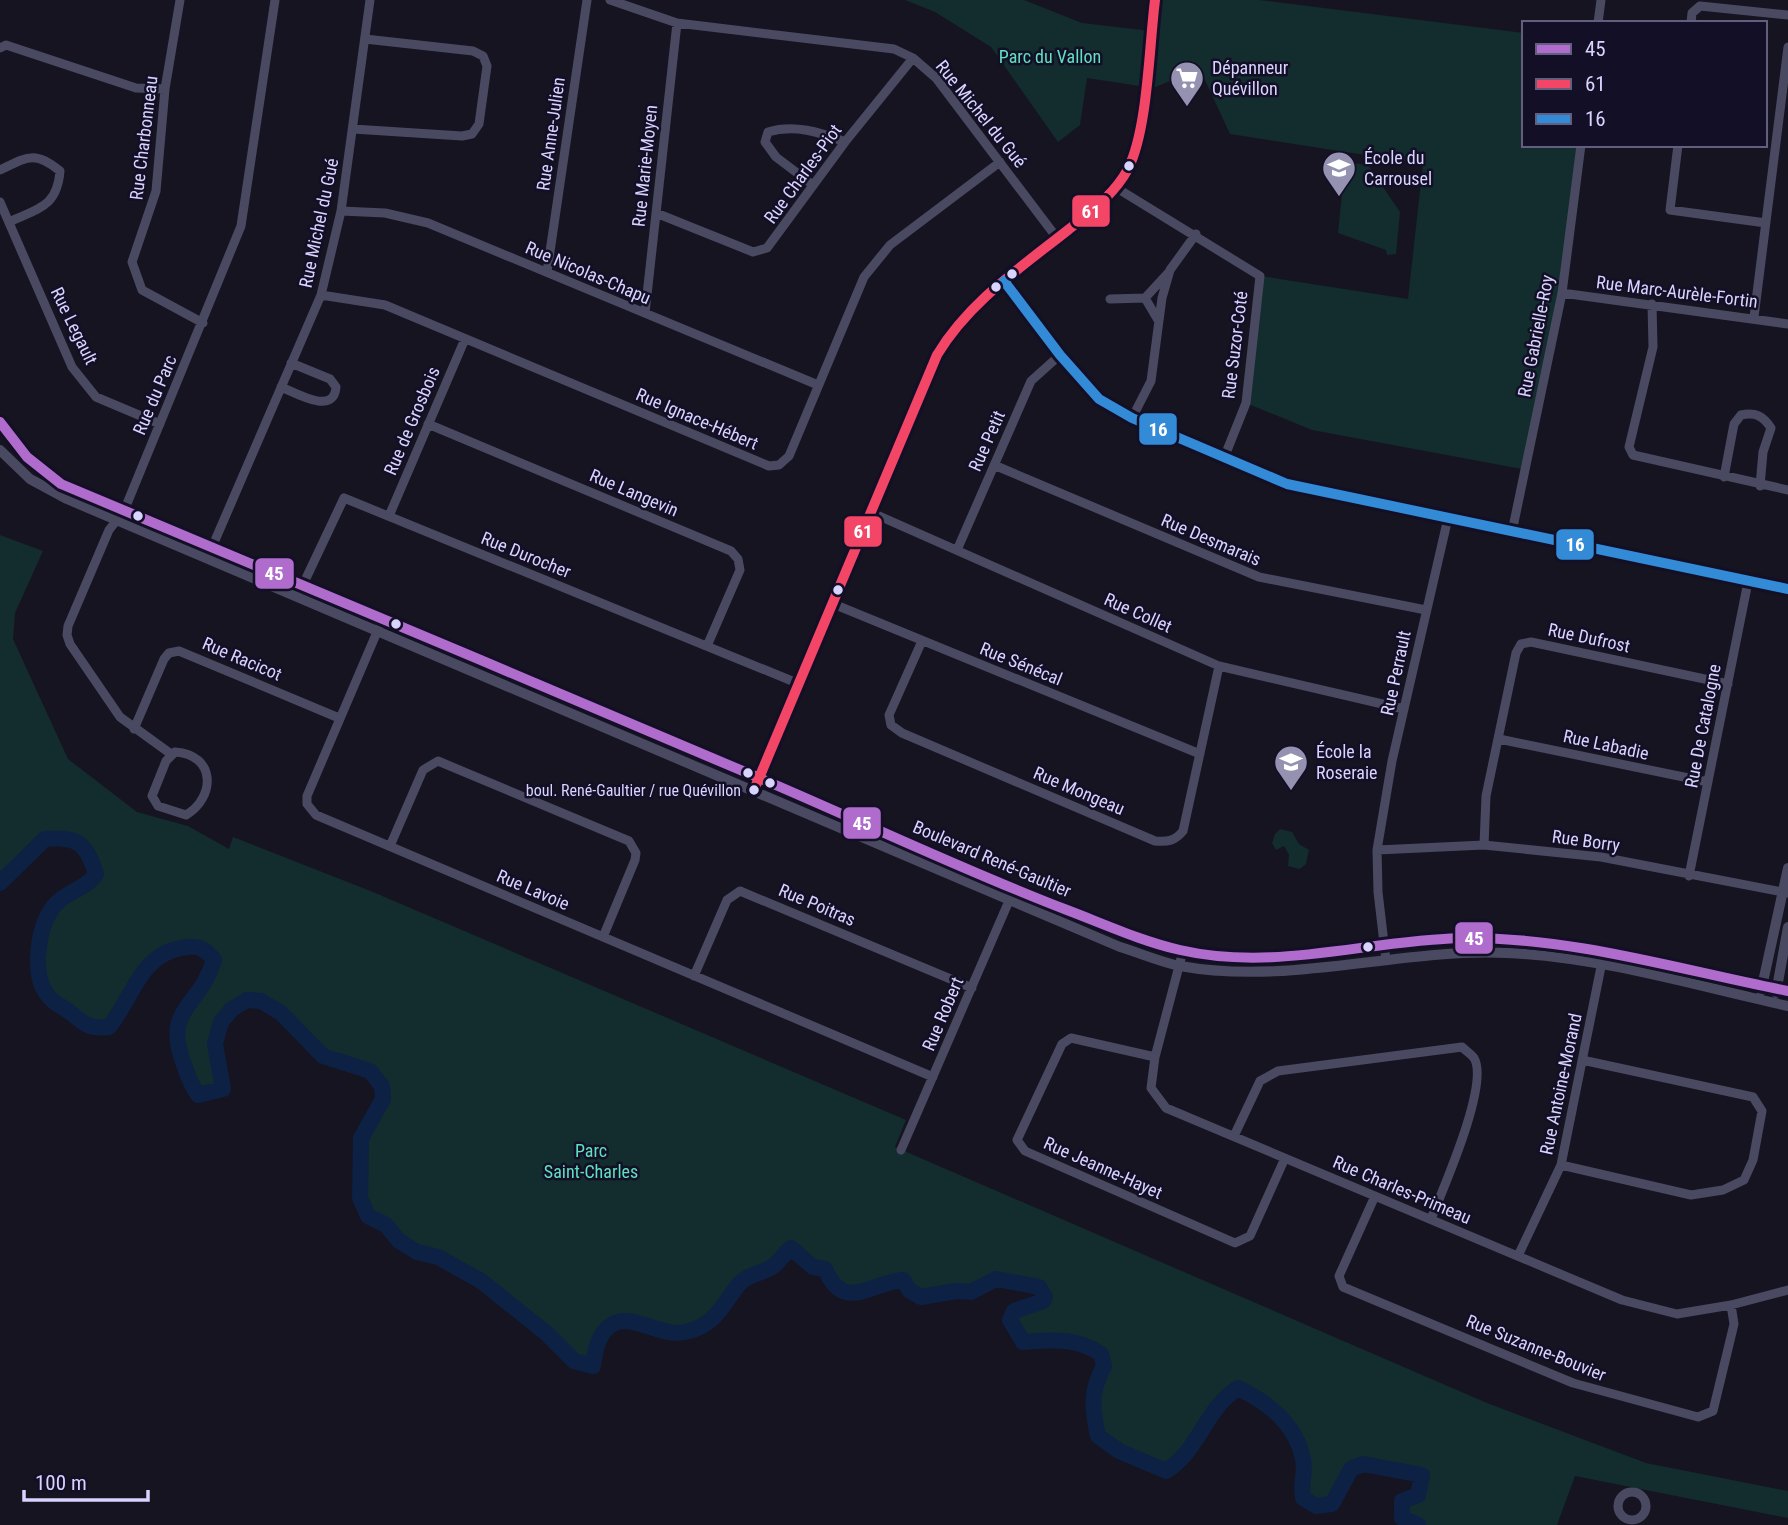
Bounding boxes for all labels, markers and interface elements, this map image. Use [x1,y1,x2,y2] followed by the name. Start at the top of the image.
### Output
[1522,21,1767,147] legend
[1585,37,1606,61] text: 45
[999,46,1101,67] park label: Parc du Vallon
[932,56,1031,172] street label: Rue Michel du Gué
[1212,57,1289,99] place label: Dépanneur Quévillon
[1168,59,1206,108] supermarket icon: Dépanneur Quévillon
[1585,72,1606,96] text: 61
[125,75,162,201] street label: Rue Charbonneau
[532,76,569,192] street label: Rue Anne-Julien
[628,104,661,228] street label: Rue Marie-Moyen
[1585,107,1606,131] text: 16
[760,120,846,227] street label: Rue Charles-Piot
[1364,147,1432,189] place label: École du Carrousel
[1320,149,1358,198] school or university icon: École du Carrousel
[295,156,342,290] street label: Rue Michel du Gué
[1122,159,1136,173] unlabelled marker
[1071,194,1111,228] line badge: 61
[1081,200,1101,223] text: 61
[522,237,654,308] street label: Rue Nicolas-Chapu
[1005,267,1019,281] unlabelled marker
[1595,271,1759,312] street label: Rue Marc-Aurèle-Fortin
[1513,272,1558,399] street label: Rue Gabrielle-Roy
[989,280,1003,294] unlabelled marker
[47,284,102,368] street label: Rue Legault
[1217,290,1252,400] street label: Rue Suzor-Coté
[128,352,181,438] street label: Rue du Parc
[379,363,444,478] street label: Rue de Grosbois
[633,383,762,454] street label: Rue Ignace-Hébert
[964,407,1009,474] street label: Rue Petit
[1138,412,1178,446] line badge: 16
[1148,418,1168,441] text: 16
[587,464,682,521] street label: Rue Langevin
[131,509,145,523] unlabelled marker
[1158,509,1264,570] street label: Rue Desmarais
[843,515,883,548] line badge: 61
[853,520,873,543] text: 61
[478,527,575,582] street label: Rue Durocher
[1555,528,1595,561] line badge: 16
[1565,533,1585,556] text: 16
[254,557,295,590] line badge: 45
[264,562,284,585] text: 45
[831,583,845,597] unlabelled marker
[1101,588,1175,637] street label: Rue Collet
[389,617,403,631] unlabelled marker
[1546,619,1632,656] street label: Rue Dufrost
[1376,628,1415,717] street label: Rue Perrault
[199,632,285,685] street label: Rue Racicot
[977,638,1065,690] street label: Rue Sénécal
[1680,662,1725,790] street label: Rue De Catalogne
[1561,725,1651,764] street label: Rue Labadie
[1316,741,1378,783] place label: École la Roseraie
[1272,743,1310,792] school or university icon: École la Roseraie
[1031,762,1128,819] street label: Rue Mongeau
[741,766,755,780] unlabelled marker
[763,776,777,790] unlabelled marker
[526,781,741,800] place label: boul. René-Gaultier / rue Quévillon
[747,783,761,797] marker: boul. René-Gaultier / rue Quévillon
[842,806,882,840] line badge: 45
[852,812,872,835] text: 45
[910,816,1075,902] street label: Boulevard René-Gaultier
[1551,825,1622,856] street label: Rue Borry
[494,865,573,914] street label: Rue Lavoie
[776,879,859,930] street label: Rue Poitras
[1454,921,1494,955] line badge: 45
[1464,927,1484,950] text: 45
[1361,940,1375,954] unlabelled marker
[918,974,967,1054] street label: Rue Robert
[1535,1011,1586,1156] street label: Rue Antoine-Morand
[1041,1132,1166,1203] street label: Rue Jeanne-Hayet
[544,1140,638,1182] park label: Parc Saint-Charles
[1330,1151,1474,1228] street label: Rue Charles-Primeau
[1463,1310,1610,1385] street label: Rue Suzanne-Bouvier
[24,1458,149,1502] scale bar
[35,1471,87,1495] text: 100 m

